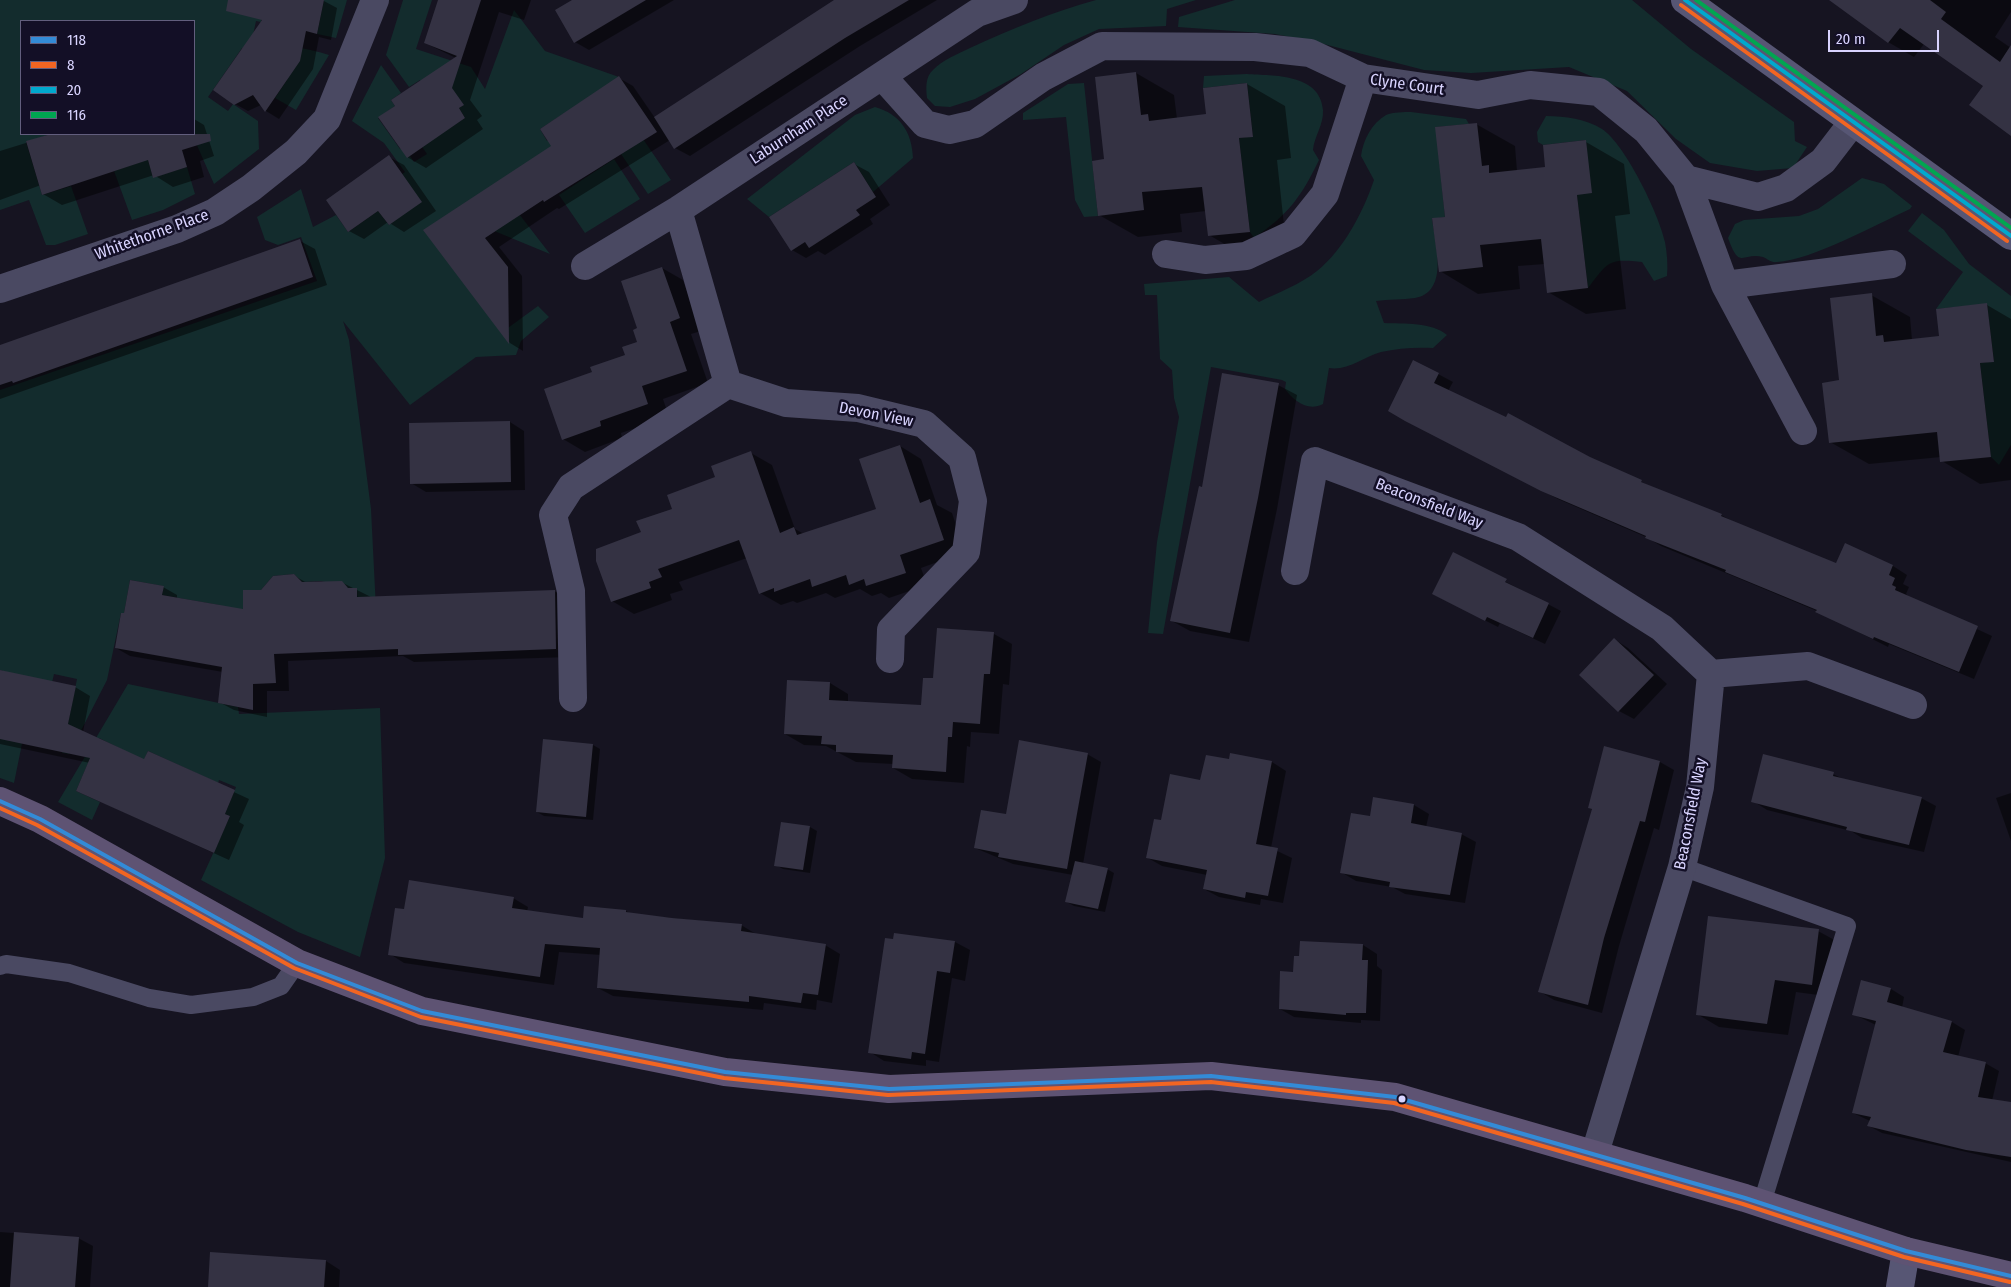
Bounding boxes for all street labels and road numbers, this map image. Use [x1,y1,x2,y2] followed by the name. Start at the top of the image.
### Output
[1369,70,1445,100] street label: Clyne Court
[747,91,851,169] street label: Laburnham Place
[92,206,212,264] street label: Whitethorne Place
[837,398,915,432] street label: Devon View
[1373,475,1485,533] street label: Beaconsfield Way
[1671,756,1711,872] street label: Beaconsfield Way

